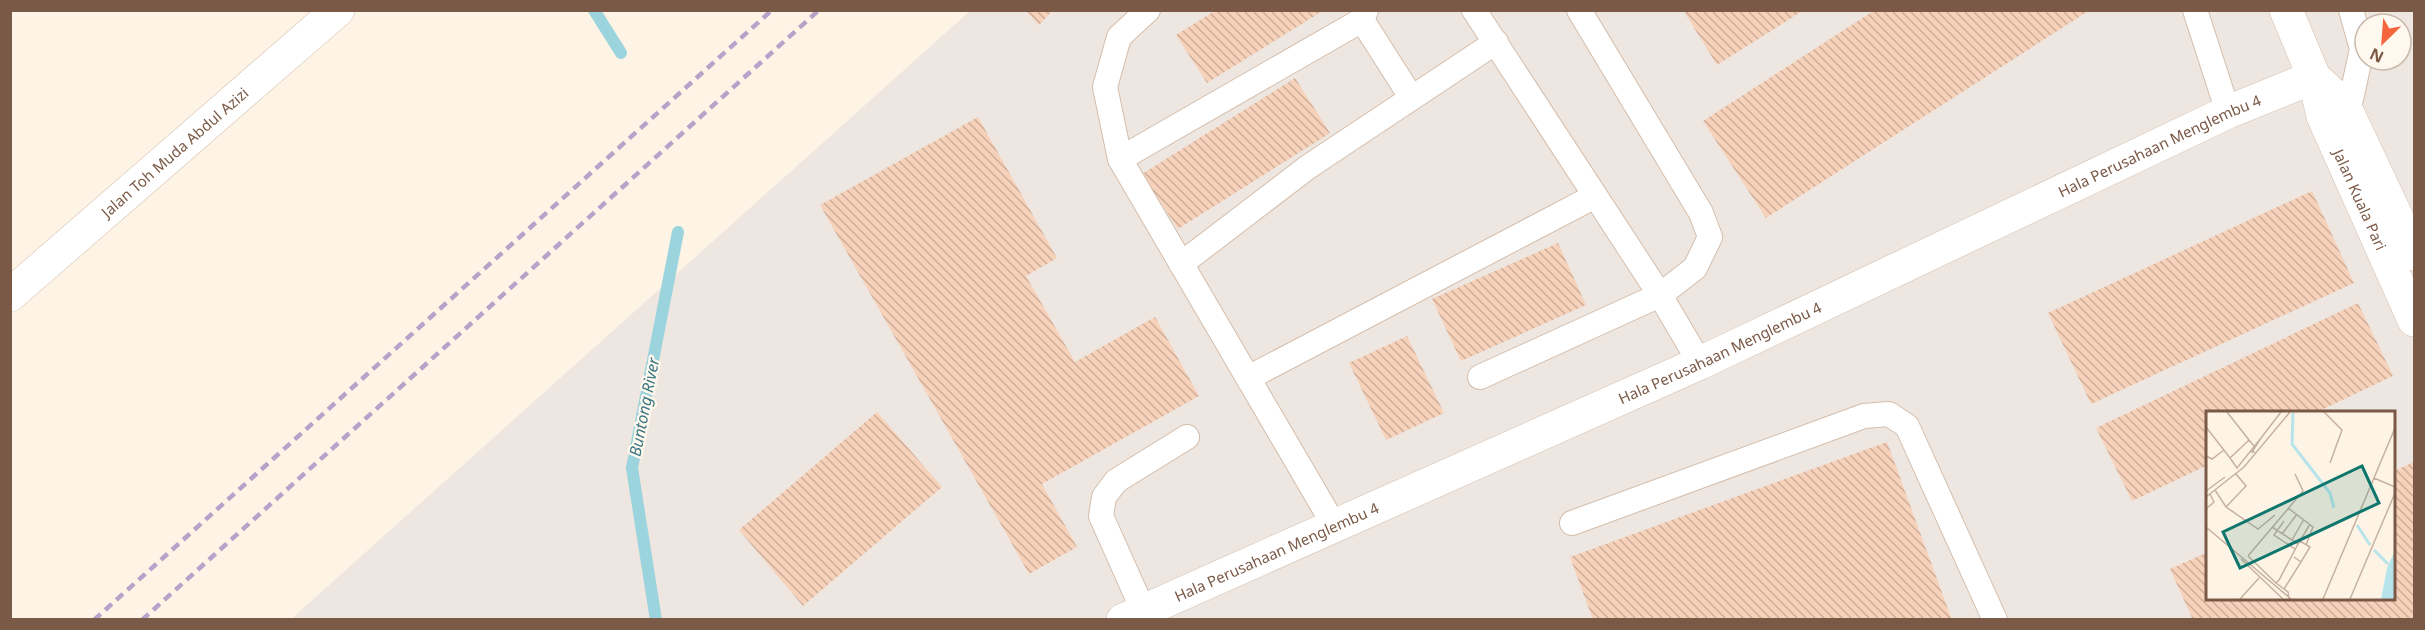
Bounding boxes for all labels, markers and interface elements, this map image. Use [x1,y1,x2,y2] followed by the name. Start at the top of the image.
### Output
[2353,12,2413,72] north arrow
[2366,43,2387,68] text: N
[95,83,252,223] street label: Jalan Toh Muda Abdul Azizi
[2055,90,2264,201] street label: Hala Perusahaan Menglembu 4
[2328,144,2392,253] street label: Jalan Kuala Pari
[1615,297,1825,408] street label: Hala Perusahaan Menglembu 4
[624,355,664,458] water label: Buntong River
[2206,411,2395,600] inset map
[1171,497,1382,606] street label: Hala Perusahaan Menglembu 4

